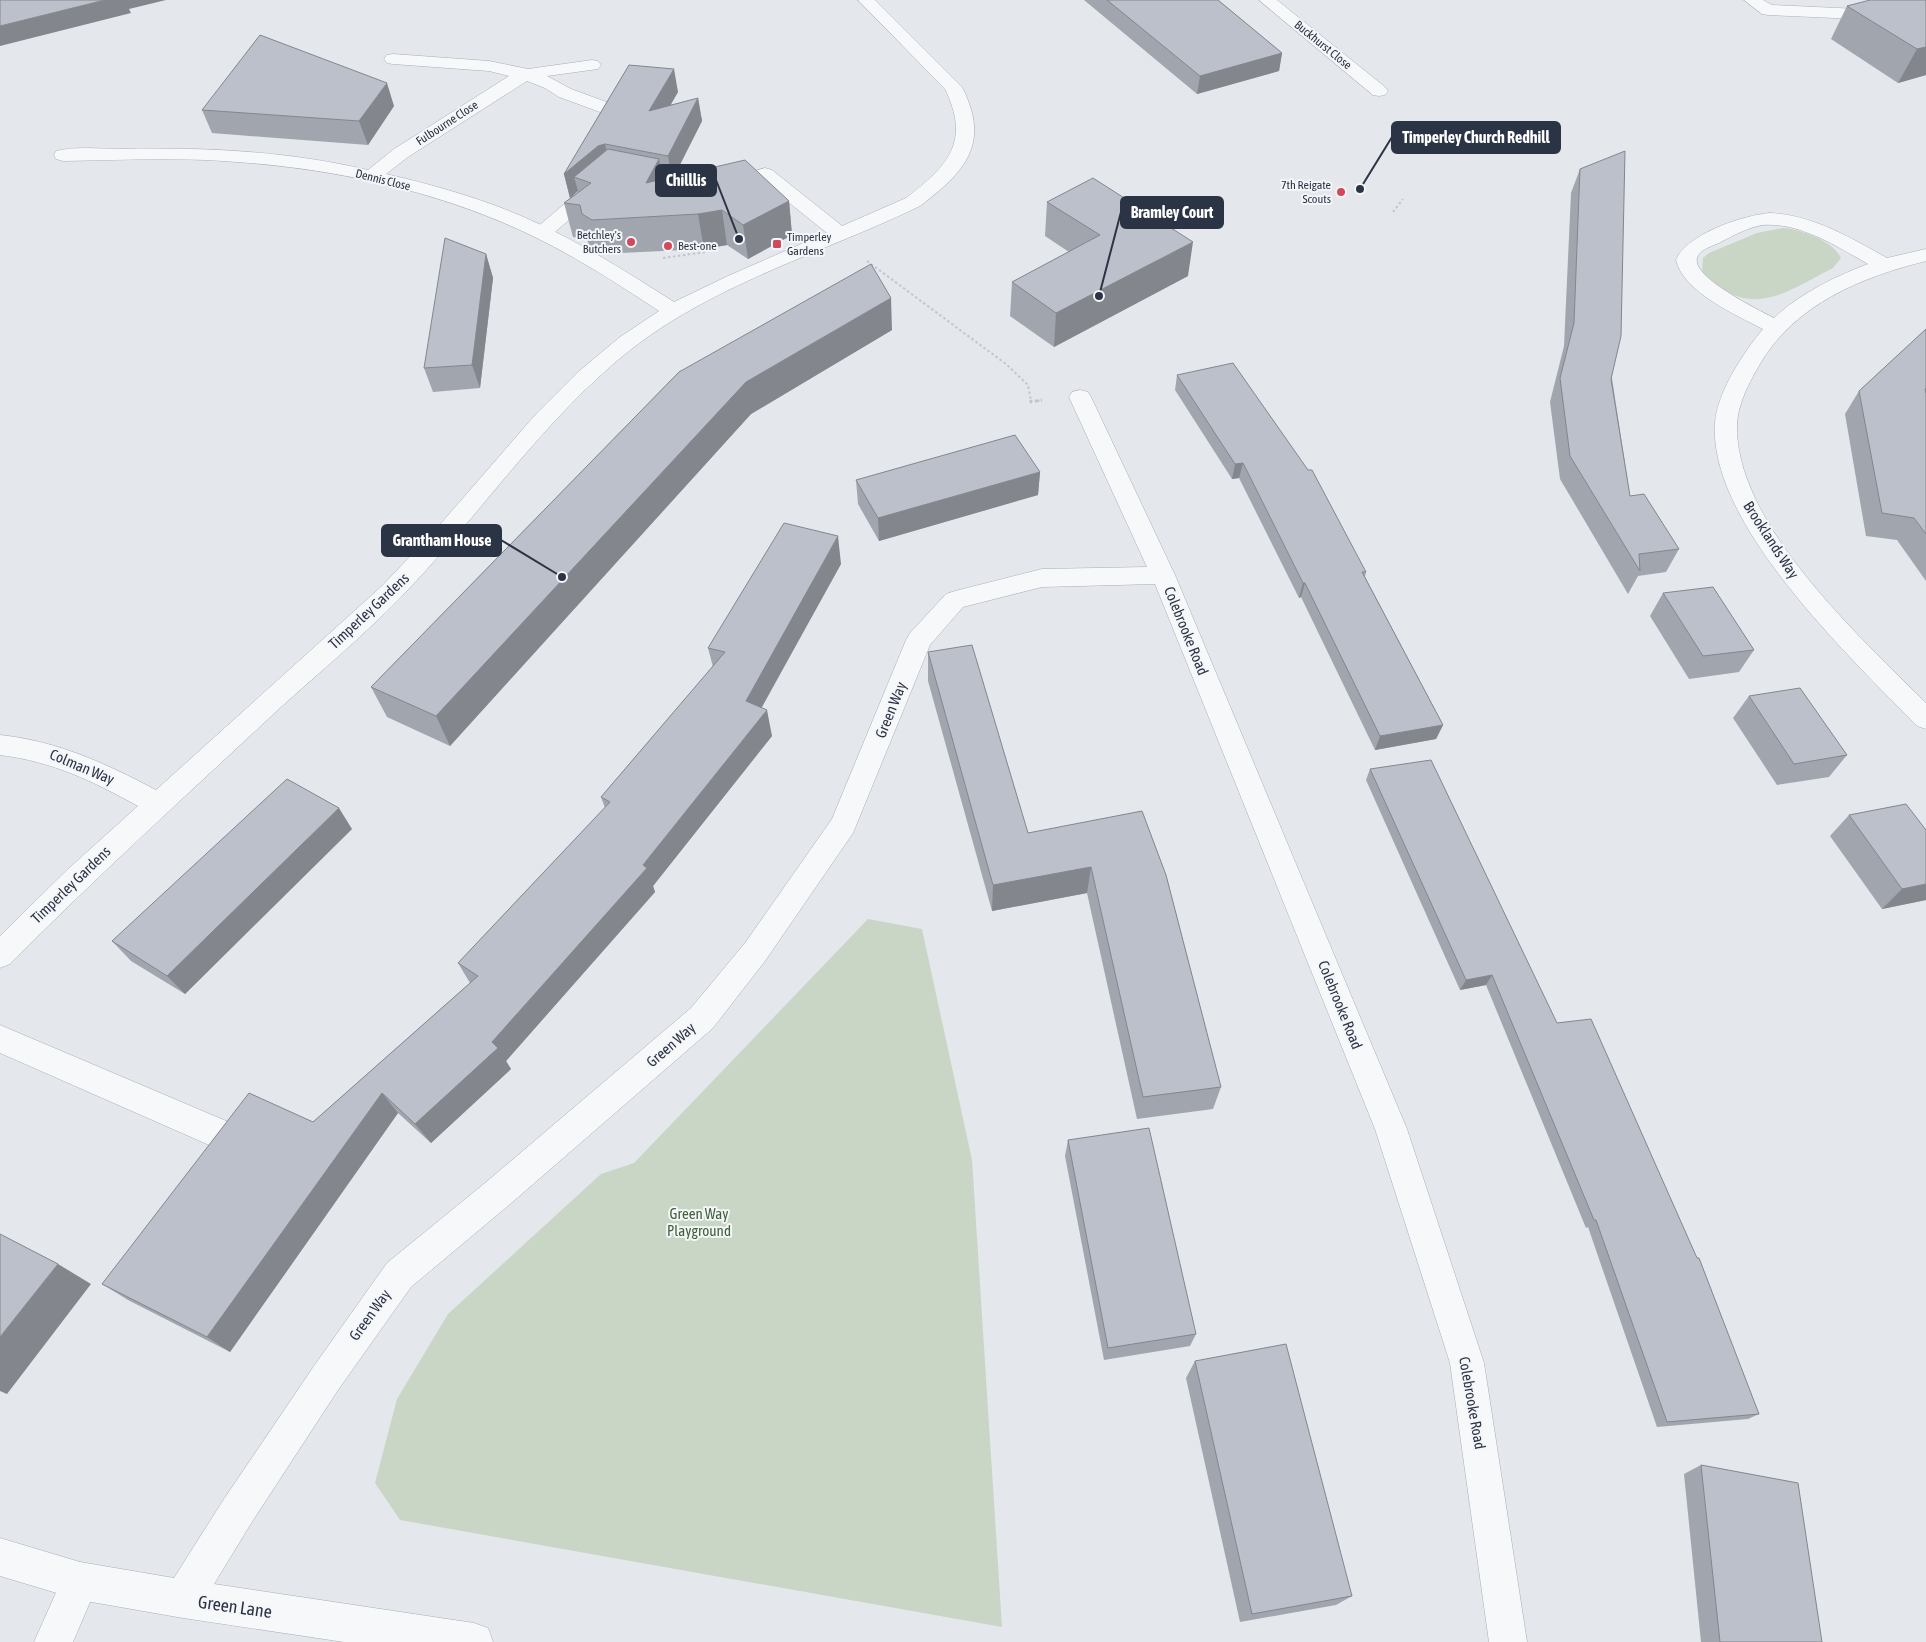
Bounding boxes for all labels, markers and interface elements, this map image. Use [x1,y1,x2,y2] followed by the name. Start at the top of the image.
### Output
[1292,18,1354,72] street label: Buckhurst Close
[413,98,481,148] street label: Fulbourne Close
[1392,122,1560,153] callout: Timperley Church Redhill
[1402,128,1550,146] text: Timperley Church Redhill
[656,165,716,196] callout: Chilllis
[354,166,412,194] street label: Dennis Close
[666,171,707,189] text: Chilllis
[1281,178,1331,206] place label: 7th Reigate Scouts
[1335,186,1347,198] marker: 7th Reigate Scouts
[1121,197,1223,228] callout: Bramley Court
[1131,203,1214,221] text: Bramley Court
[577,228,621,256] place label: Betchley's Butchers
[787,230,831,258] place label: Timperley Gardens
[625,236,637,248] marker: Betchley's Butchers
[771,238,783,250] marker: Timperley Gardens
[678,239,717,253] place label: Best-one
[662,240,674,252] marker: Best-one
[1740,498,1803,581] street label: Brooklands Way
[382,525,501,556] callout: Grantham House
[392,531,492,549] text: Grantham House
[325,569,412,652] street label: Timperley Gardens
[1161,584,1212,678] street label: Colebrooke Road
[872,679,909,740] street label: Green Way
[47,745,117,788] street label: Colman Way
[28,843,114,927] street label: Timperley Gardens
[1315,958,1366,1052] street label: Colebrooke Road
[643,1019,698,1070] street label: Green Way
[667,1205,731,1239] park label: Green Way Playground
[345,1286,394,1344] street label: Green Way
[1456,1355,1489,1451] street label: Colebrooke Road
[197,1591,273,1622] street label: Green Lane

